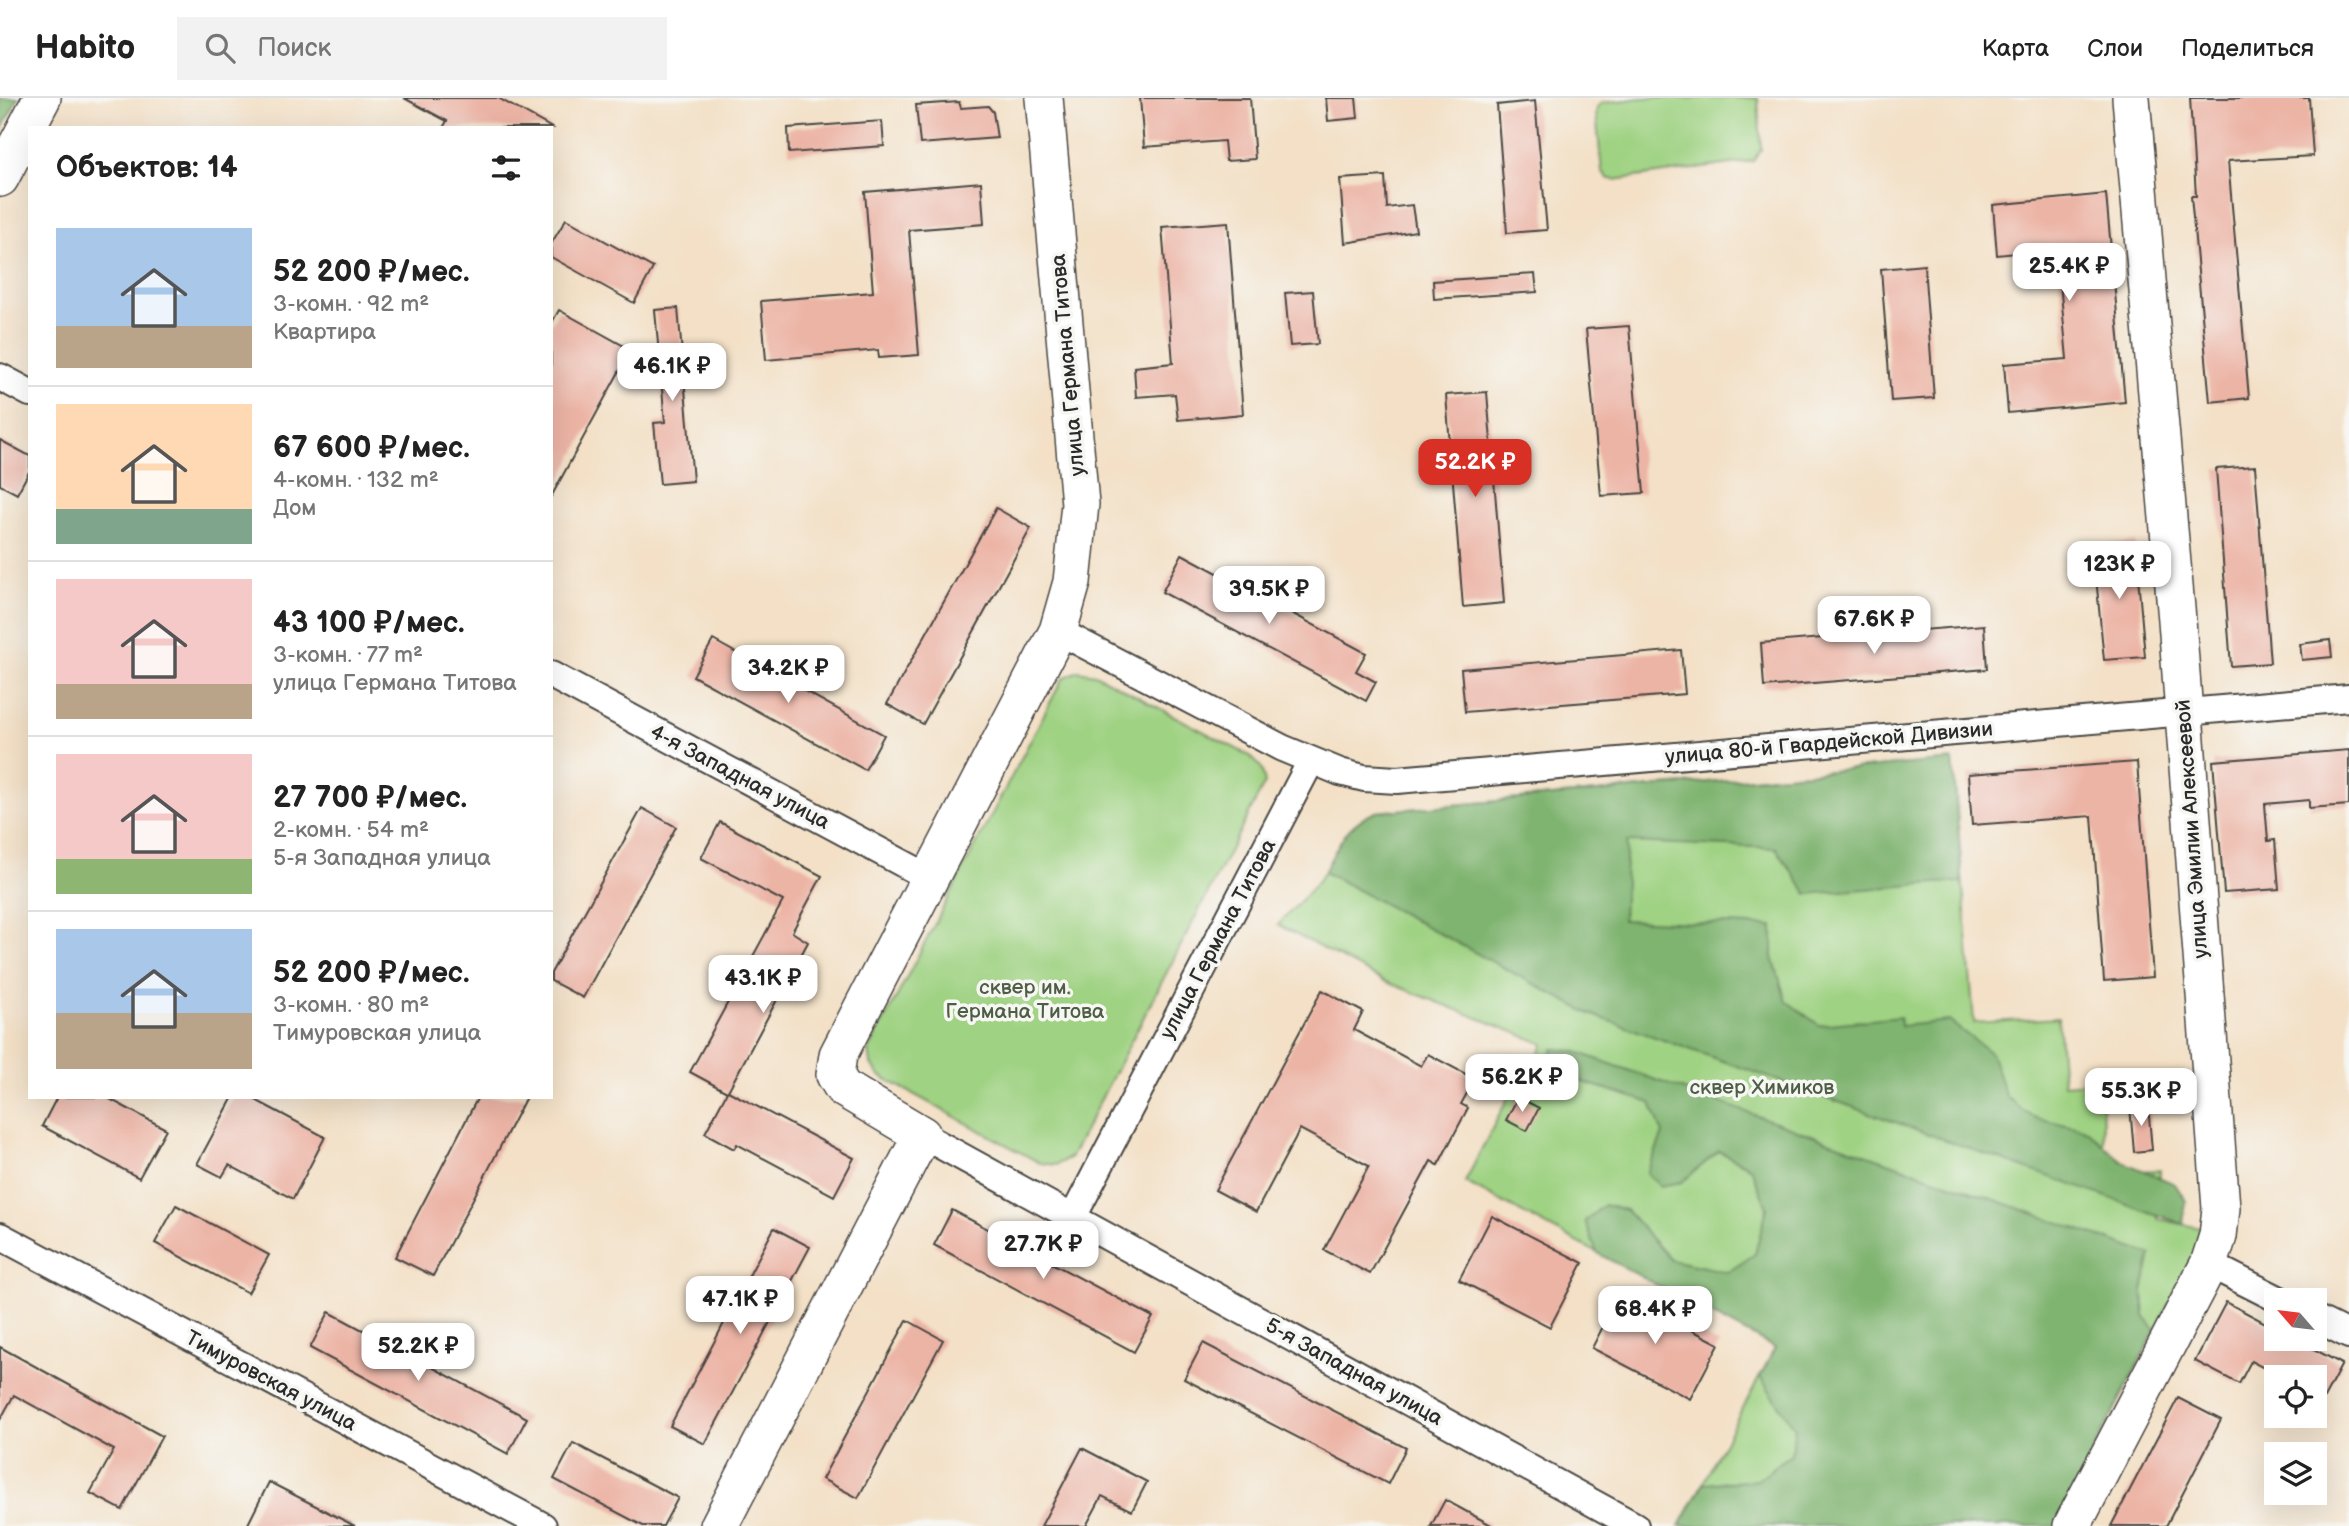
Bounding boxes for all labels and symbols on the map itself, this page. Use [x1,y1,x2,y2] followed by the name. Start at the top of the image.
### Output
[2004,244,2134,303] pin: 25.4K ₽
[1046,252,1090,477] street label: улица Германа Титова
[607,344,737,403] pin: 46.1K ₽
[1410,440,1540,499] pin: 52.2K ₽
[2062,542,2176,601] pin: 123K ₽
[1204,566,1334,626] pin: 39.5K ₽
[1809,596,1939,656] pin: 67.6K ₽
[723,646,853,705] pin: 34.2K ₽
[2170,699,2214,959] street label: улица Эмилии Алексеевой
[1664,716,1994,770] street label: улица 80-й Гвардейской Дивизии
[646,719,835,835] street label: 4-я Западная улица
[1155,834,1282,1043] street label: улица Германа Титова
[698,956,828,1015] pin: 43.1K ₽
[946,975,1105,1024] park label: сквер им. Германа Титова
[1457,1054,1587,1114] pin: 56.2K ₽
[2076,1068,2206,1128] pin: 55.3K ₽
[1690,1075,1834,1100] park label: сквер Химиков
[978,1222,1108,1281] pin: 27.7K ₽
[675,1276,805,1336] pin: 47.1K ₽
[1590,1286,1720,1346] pin: 68.4K ₽
[2264,1288,2328,1351] north arrow
[1261,1313,1448,1431] street label: 5-я Западная улица
[353,1324,483,1383] pin: 52.2K ₽
[181,1325,361,1437] street label: Тимуровская улица

